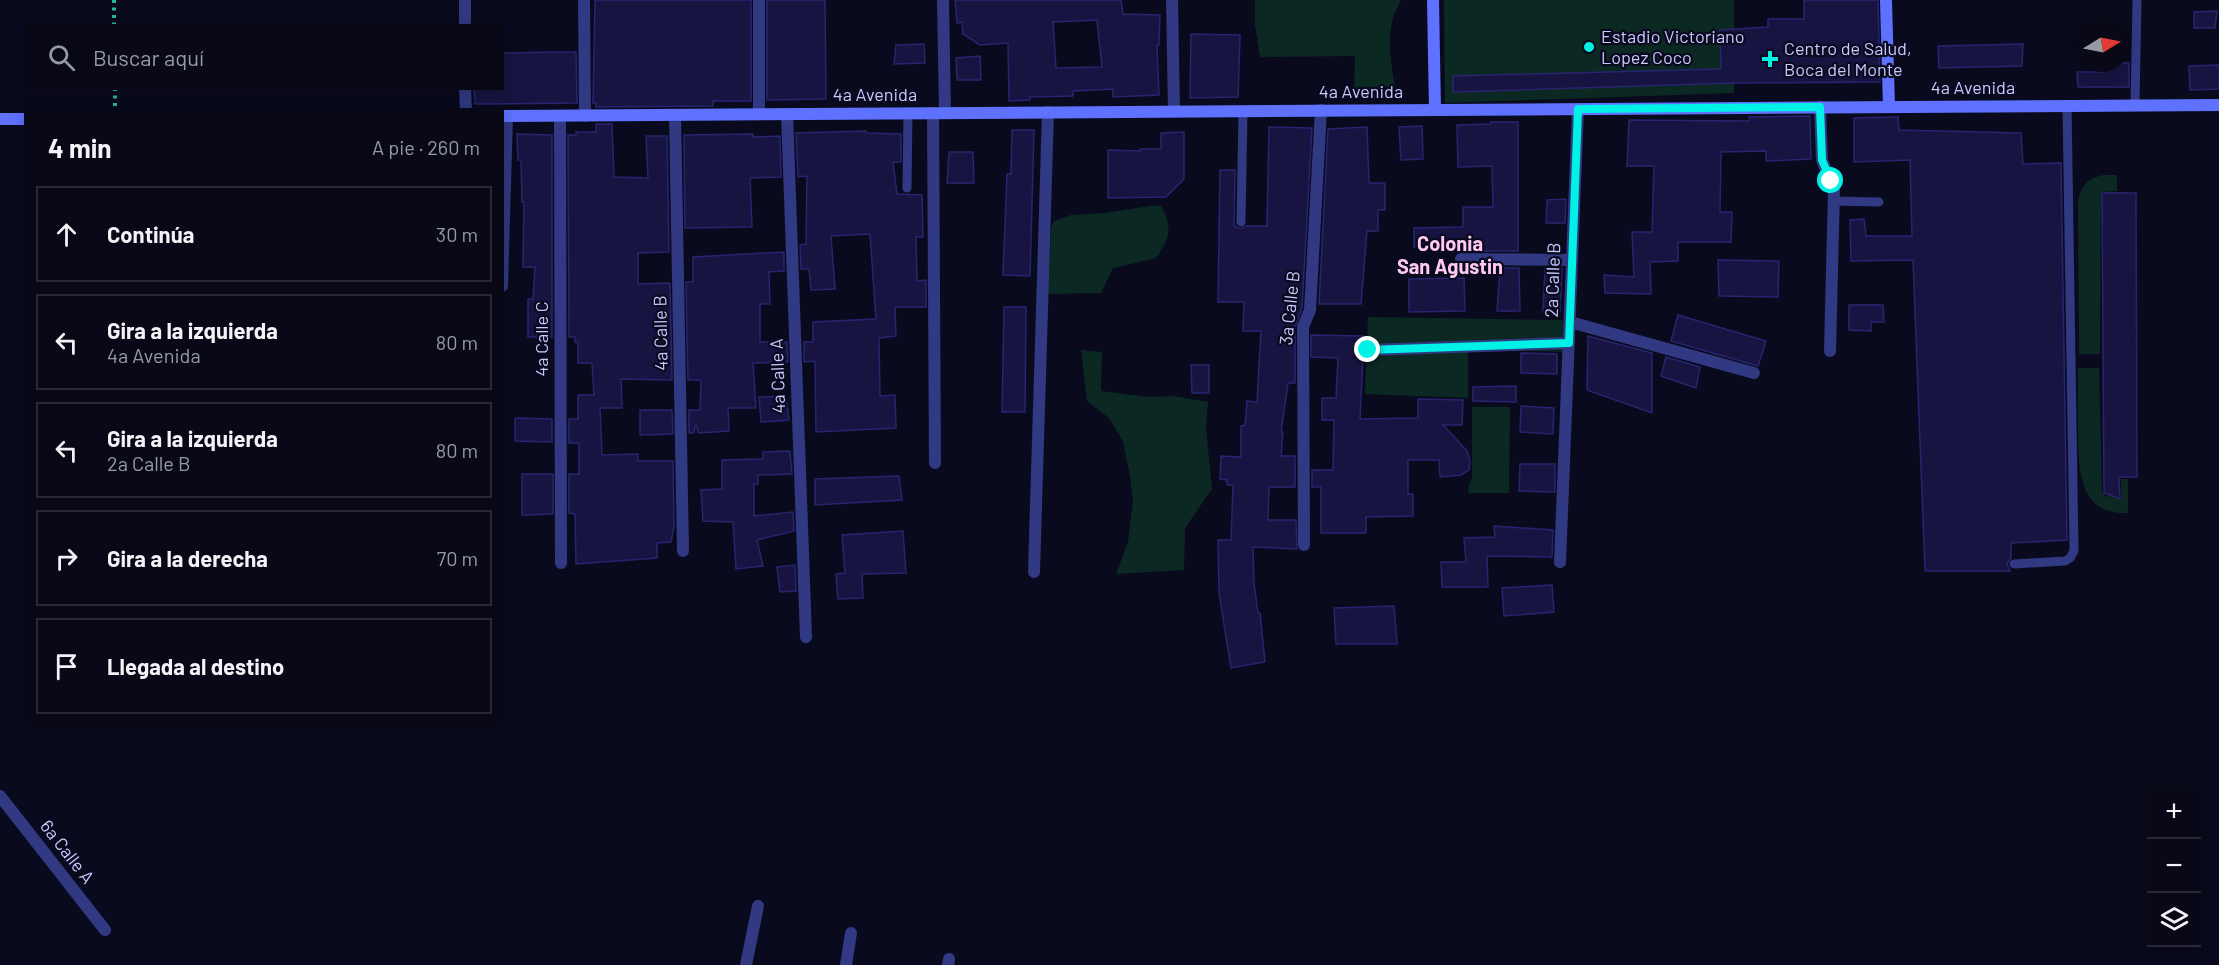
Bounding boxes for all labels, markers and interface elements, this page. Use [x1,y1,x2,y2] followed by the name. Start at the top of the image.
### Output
[2075,18,2129,72] north arrow
[24,24,504,90] search box
[1601,25,1744,68] place label: Estadio Victoriano Lopez Coco
[1784,37,1912,80] place label: Centro de Salud, Boca del Monte
[1582,40,1596,54] marker: Estadio Victoriano Lopez Coco
[45,41,78,74] icon: search
[93,44,204,70] text: Buscar aquí
[1761,50,1779,68] marker: Centro de Salud, Boca del Monte
[1931,76,2015,98] street label: 4a Avenida
[1319,80,1403,102] street label: 4a Avenida
[833,83,917,105] street label: 4a Avenida
[48,132,112,163] text: 4 min
[372,135,480,159] text: A pie · 260 m
[1817,167,1843,193] route start
[50,218,83,251] icon: ahead
[107,221,194,247] text: Continúa
[436,222,478,246] text: 30 m
[1397,231,1503,278] district label: Colonia San Agustin
[1540,242,1564,318] street label: 2a Calle B
[1274,270,1304,346] street label: 3a Calle B
[648,295,672,371] street label: 4a Calle B
[530,301,552,377] street label: 4a Calle C
[107,317,278,343] text: Gira a la izquierda
[50,326,83,359] icon: left
[436,330,478,354] text: 80 m
[1354,336,1380,362] route end
[765,338,789,414] street label: 4a Calle A
[107,343,201,367] text: 4a Avenida
[107,425,278,451] text: Gira a la izquierda
[50,434,83,467] icon: left
[436,438,478,462] text: 80 m
[107,451,191,475] text: 2a Calle B
[50,542,83,575] icon: right
[107,545,268,571] text: Gira a la derecha
[437,546,478,570] text: 70 m
[50,650,83,683] icon: arrive
[107,653,284,679] text: Llegada al destino
[2147,785,2201,947] map controls
[2147,785,2201,839] button: +
[36,815,99,888] street label: 6a Calle A
[2147,839,2201,893] button: −
[2147,893,2201,947] button: layers

